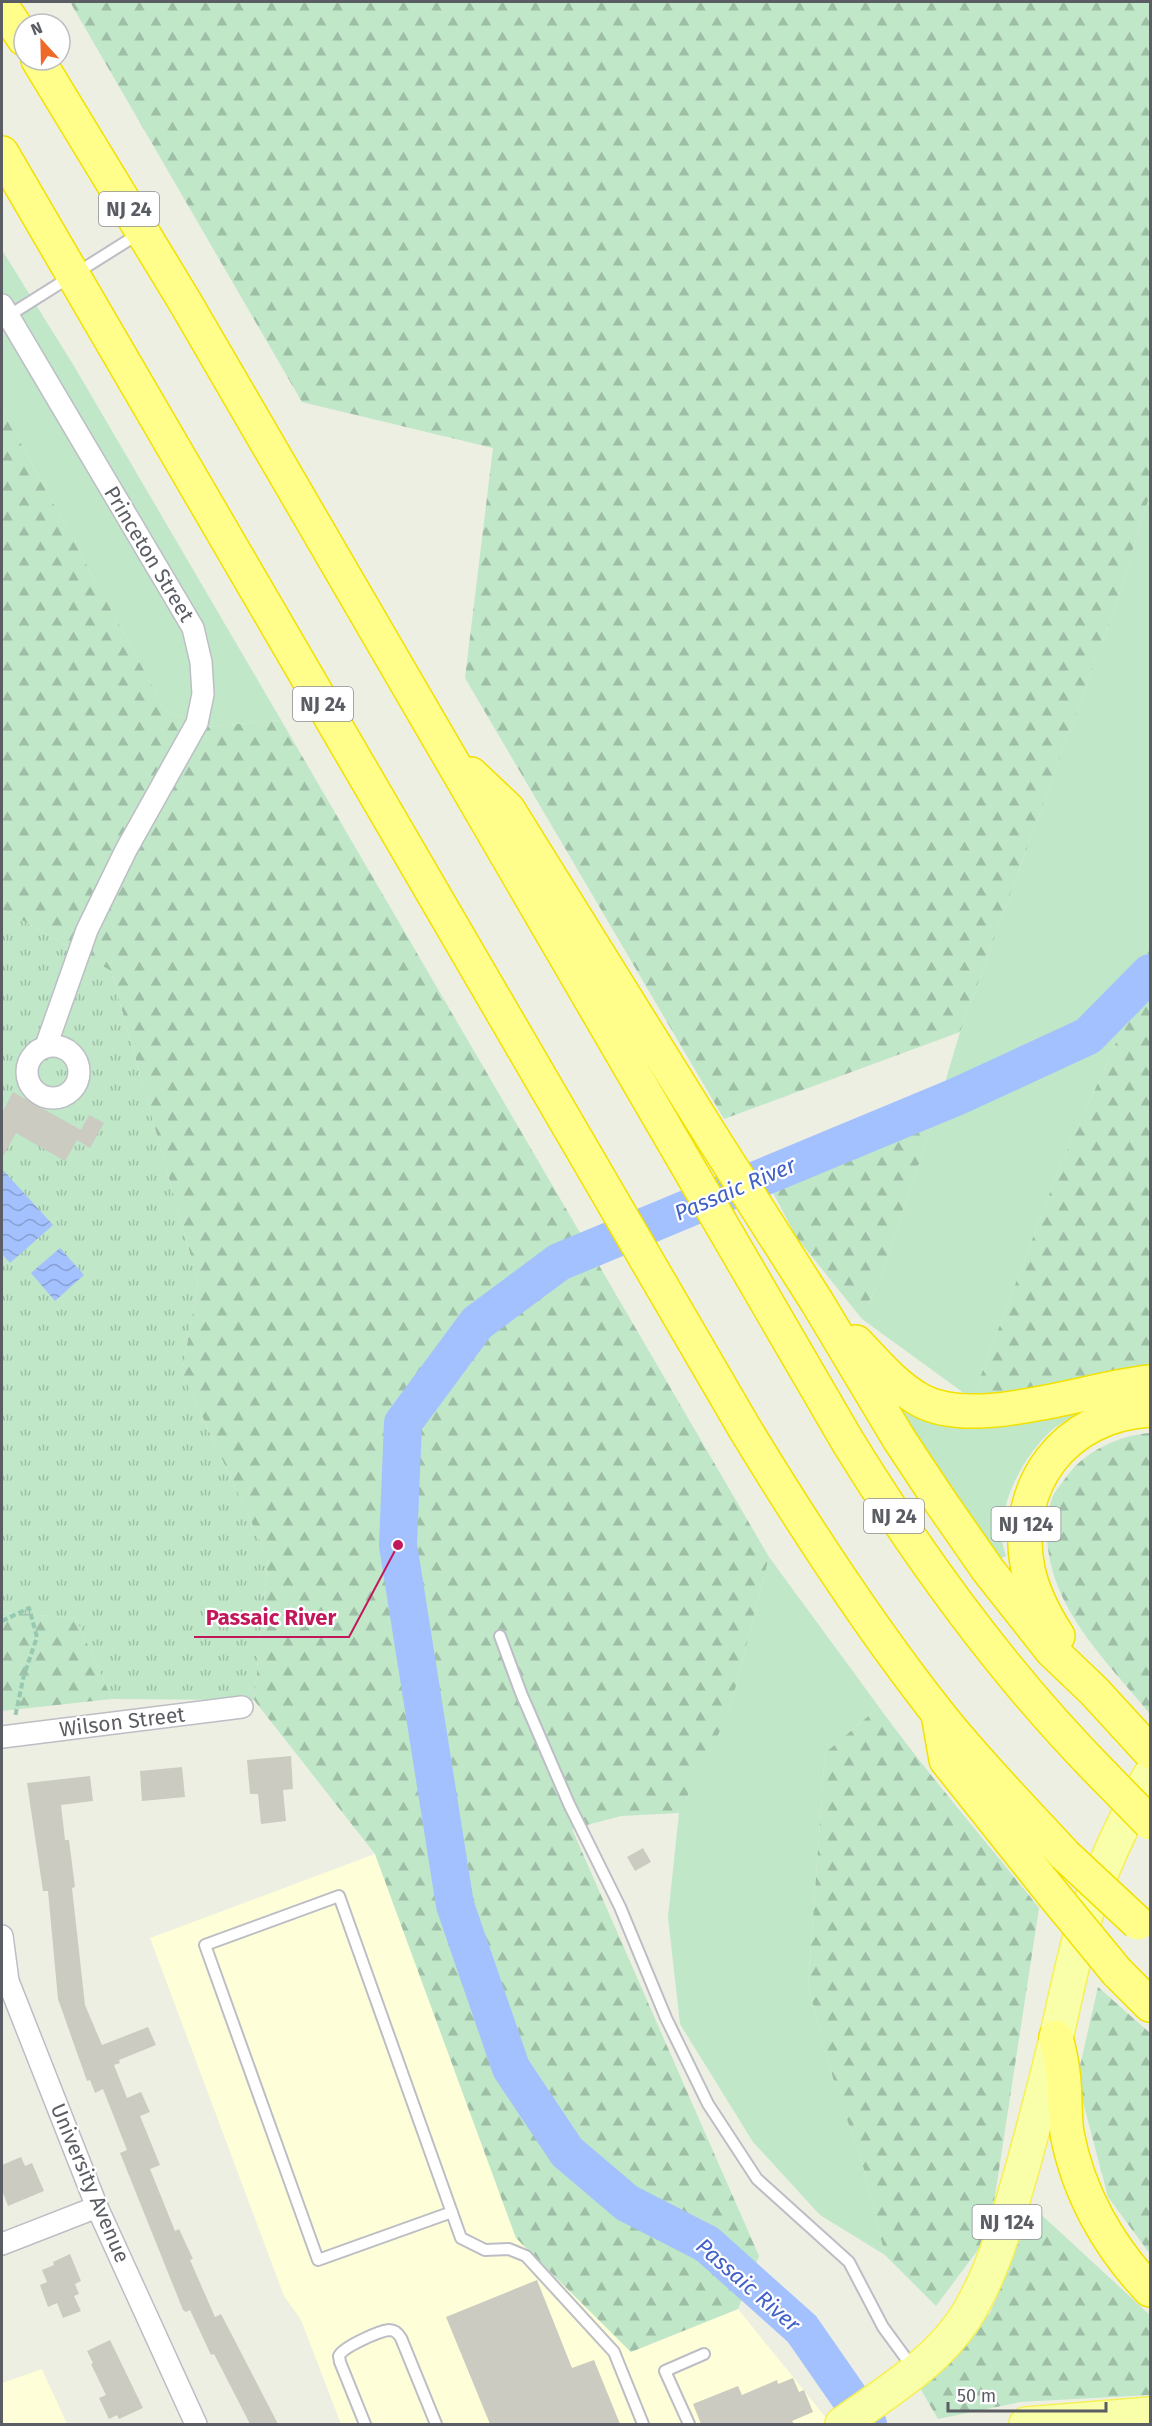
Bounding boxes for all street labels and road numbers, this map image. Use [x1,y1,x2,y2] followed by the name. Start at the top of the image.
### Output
[99,192,159,226] road number: NJ 24
[98,481,200,627] street label: Princeton Street
[293,687,353,721] road number: NJ 24
[864,1499,924,1533] road number: NJ 24
[992,1507,1060,1541] road number: NJ 124
[58,1701,187,1743] street label: Wilson Street
[45,2099,135,2267] street label: University Avenue
[972,2205,1042,2239] road number: NJ 124

